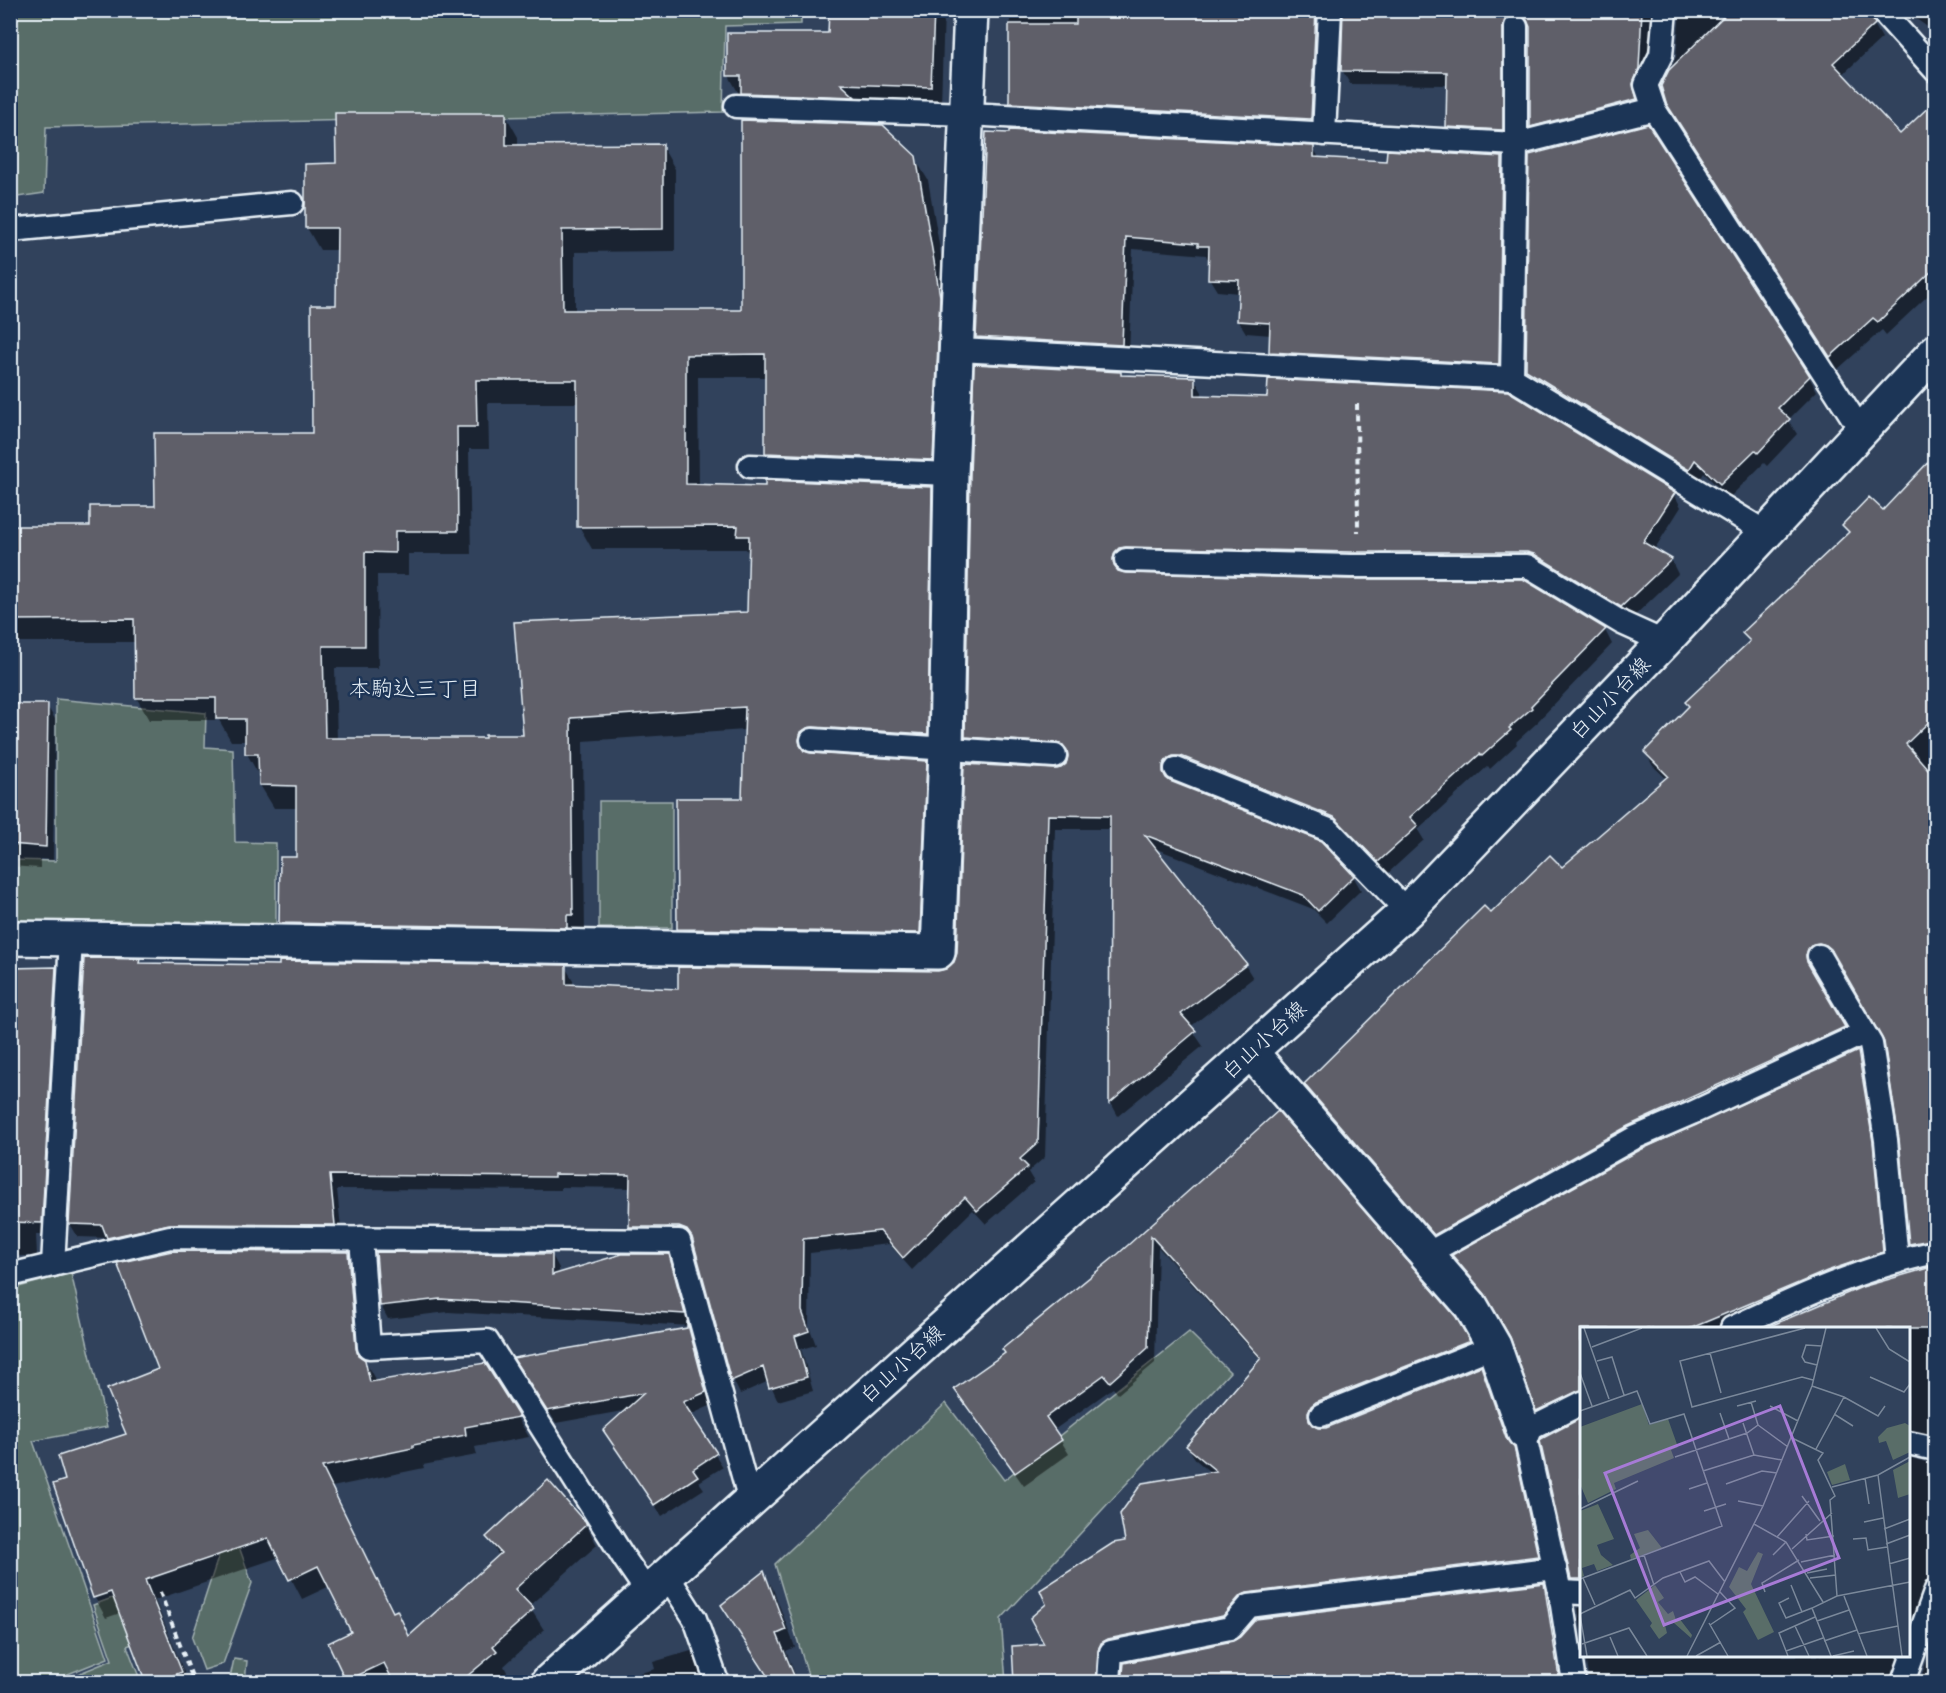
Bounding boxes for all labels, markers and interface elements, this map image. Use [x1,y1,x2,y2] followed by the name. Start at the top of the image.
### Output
[1564,651,1655,744] street label: 白山小台線
[349,675,481,702] district label: 本駒込三丁目
[1216,995,1311,1084] street label: 白山小台線
[854,1319,949,1408] street label: 白山小台線
[1580,1327,1910,1657] inset map

